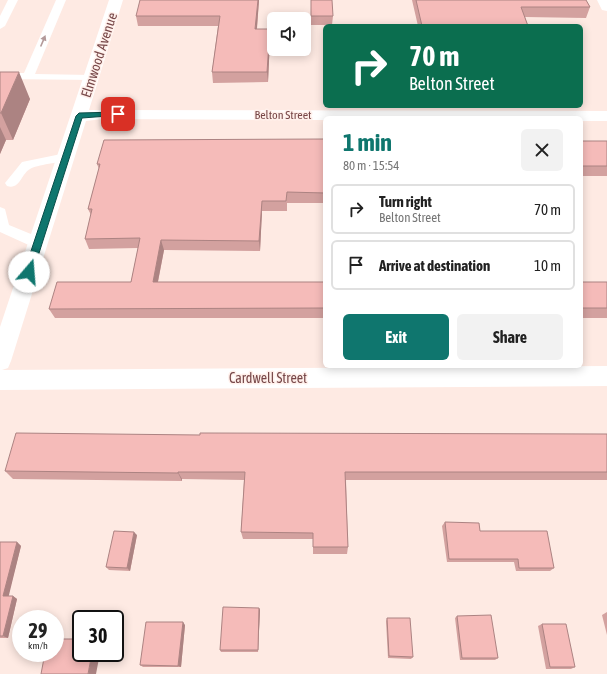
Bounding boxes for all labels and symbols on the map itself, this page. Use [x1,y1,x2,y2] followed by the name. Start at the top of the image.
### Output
[78,10,120,100] street label: Elmwood Avenue
[40,35,46,46] one-way arrow
[101,97,135,131] pin
[254,108,312,122] street label: Belton Street
[8,251,50,293] position arrow
[229,370,307,386] street label: Cardwell Street
[72,610,124,662] speed limit sign: 30

